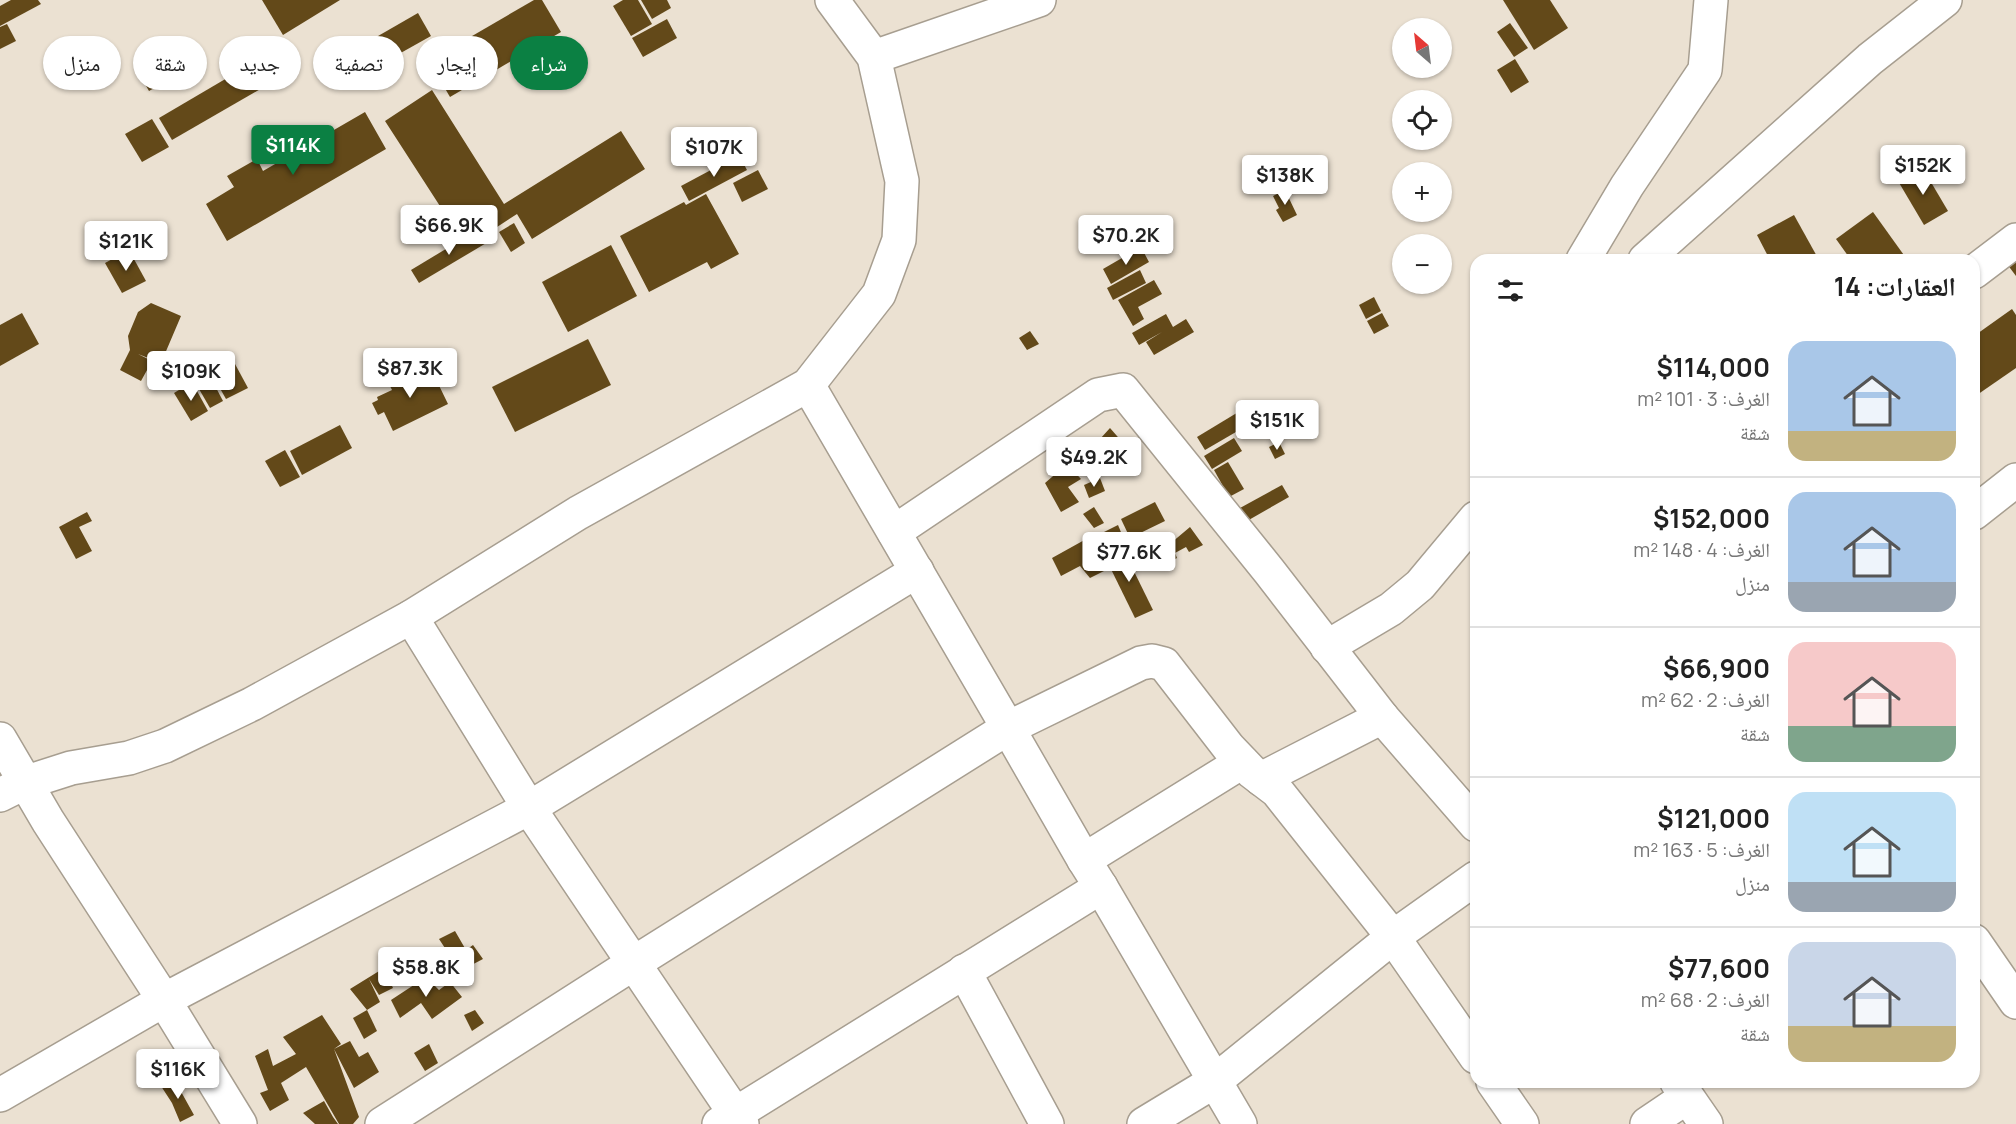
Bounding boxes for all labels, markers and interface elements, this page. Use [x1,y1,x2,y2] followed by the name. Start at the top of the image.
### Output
[1392,18,1452,78] north arrow
[1392,18,1452,294] map controls
[43,36,121,90] chip: منزل
[133,36,207,90] chip: شقة
[219,36,301,90] chip: جديد
[313,36,404,90] chip: تصفية
[416,36,498,90] chip: إيجار
[510,36,588,90] chip: شراء
[1392,90,1452,150] button: locate
[251,125,335,176] pin: $114K
[672,127,756,178] pin: $107K
[265,131,321,158] text: $114K
[685,133,743,160] text: $107K
[1881,145,1965,196] pin: $152K
[1894,151,1952,178] text: $152K
[1243,155,1327,206] pin: $138K
[1256,161,1314,188] text: $138K
[1392,162,1452,222] button: +
[400,205,498,256] pin: $66.9K
[415,211,483,238] text: $66.9K
[1077,215,1175,266] pin: $70.2K
[84,221,168,272] pin: $121K
[1092,221,1160,248] text: $70.2K
[99,227,153,254] text: $121K
[1392,234,1452,294] button: −
[1834,268,1956,304] text: العقارات: 14
[1494,274,1527,307] icon: filters
[361,348,459,399] pin: $87.3K
[1656,349,1770,385] text: $114,000
[149,351,233,402] pin: $109K
[377,354,443,381] text: $87.3K
[161,357,221,384] text: $109K
[1836,365,1908,437] icon: home
[1637,385,1770,412] text: الغرف: 3 · 101 m²
[1235,400,1319,451] pin: $151K
[1250,406,1304,433] text: $151K
[1740,419,1770,446] text: شقة
[1045,437,1143,488] pin: $49.2K
[1060,443,1128,470] text: $49.2K
[1653,500,1770,536] text: $152,000
[1836,516,1908,588] icon: home
[1080,532,1178,583] pin: $77.6K
[1633,536,1770,563] text: الغرف: 4 · 148 m²
[1096,538,1162,565] text: $77.6K
[1735,570,1770,597] text: منزل
[1663,650,1770,686] text: $66,900
[1836,666,1908,738] icon: home
[1641,686,1770,713] text: الغرف: 2 · 62 m²
[1740,720,1770,747] text: شقة
[1657,800,1770,836] text: $121,000
[1836,816,1908,888] icon: home
[1633,836,1770,863] text: الغرف: 5 · 163 m²
[1735,870,1770,897] text: منزل
[377,947,475,998] pin: $58.8K
[1668,950,1770,986] text: $77,600
[392,953,460,980] text: $58.8K
[1836,966,1908,1038] icon: home
[1641,986,1770,1013] text: الغرف: 2 · 68 m²
[1740,1020,1770,1047] text: شقة
[136,1049,220,1100] pin: $116K
[150,1055,206,1082] text: $116K

